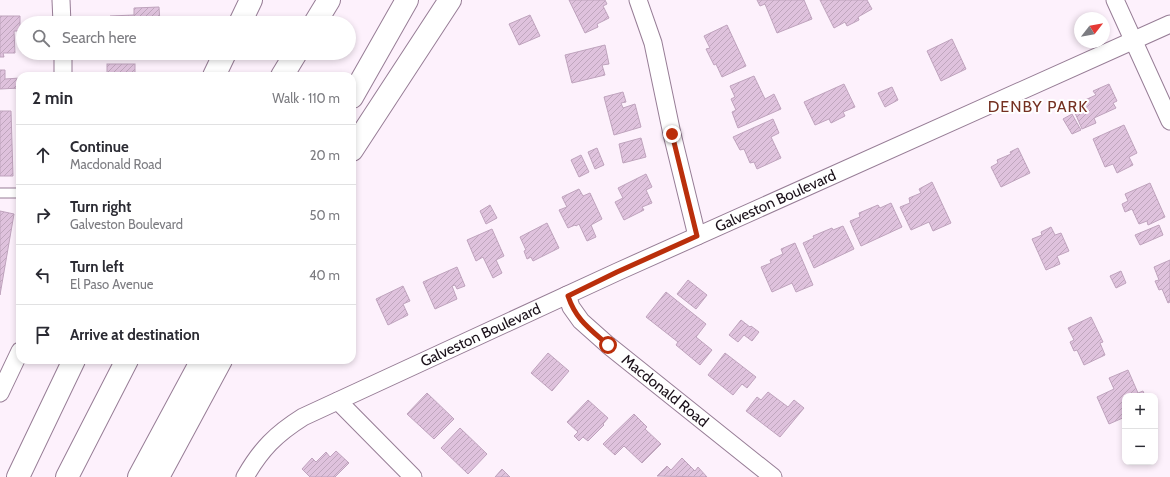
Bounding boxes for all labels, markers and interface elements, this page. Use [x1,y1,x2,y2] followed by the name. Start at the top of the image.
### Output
[1074,12,1110,48] north arrow
[16,16,356,60] search box
[30,27,52,49] icon: search
[62,29,137,47] text: Search here
[32,88,73,108] text: 2 min
[272,90,340,106] text: Walk · 110 m
[988,97,1088,116] district label: DENBY PARK
[663,125,681,143] route end
[70,138,129,156] text: Continue
[32,144,54,166] icon: ahead
[310,147,340,163] text: 20 m
[70,156,162,172] text: Macdonald Road
[712,166,839,236] street label: Galveston Boulevard
[70,198,131,216] text: Turn right
[32,204,54,226] icon: right
[310,207,340,223] text: 50 m
[70,216,183,232] text: Galveston Boulevard
[70,258,124,276] text: Turn left
[32,264,54,286] icon: left
[309,267,340,283] text: 40 m
[70,276,153,292] text: El Paso Avenue
[418,299,544,371] street label: Galveston Boulevard
[32,324,54,346] icon: arrive
[70,326,200,344] text: Arrive at destination
[599,336,617,354] route start
[618,351,712,431] street label: Macdonald Road
[1122,393,1158,465] map controls
[1122,393,1158,429] button: +
[1122,429,1158,465] button: −

